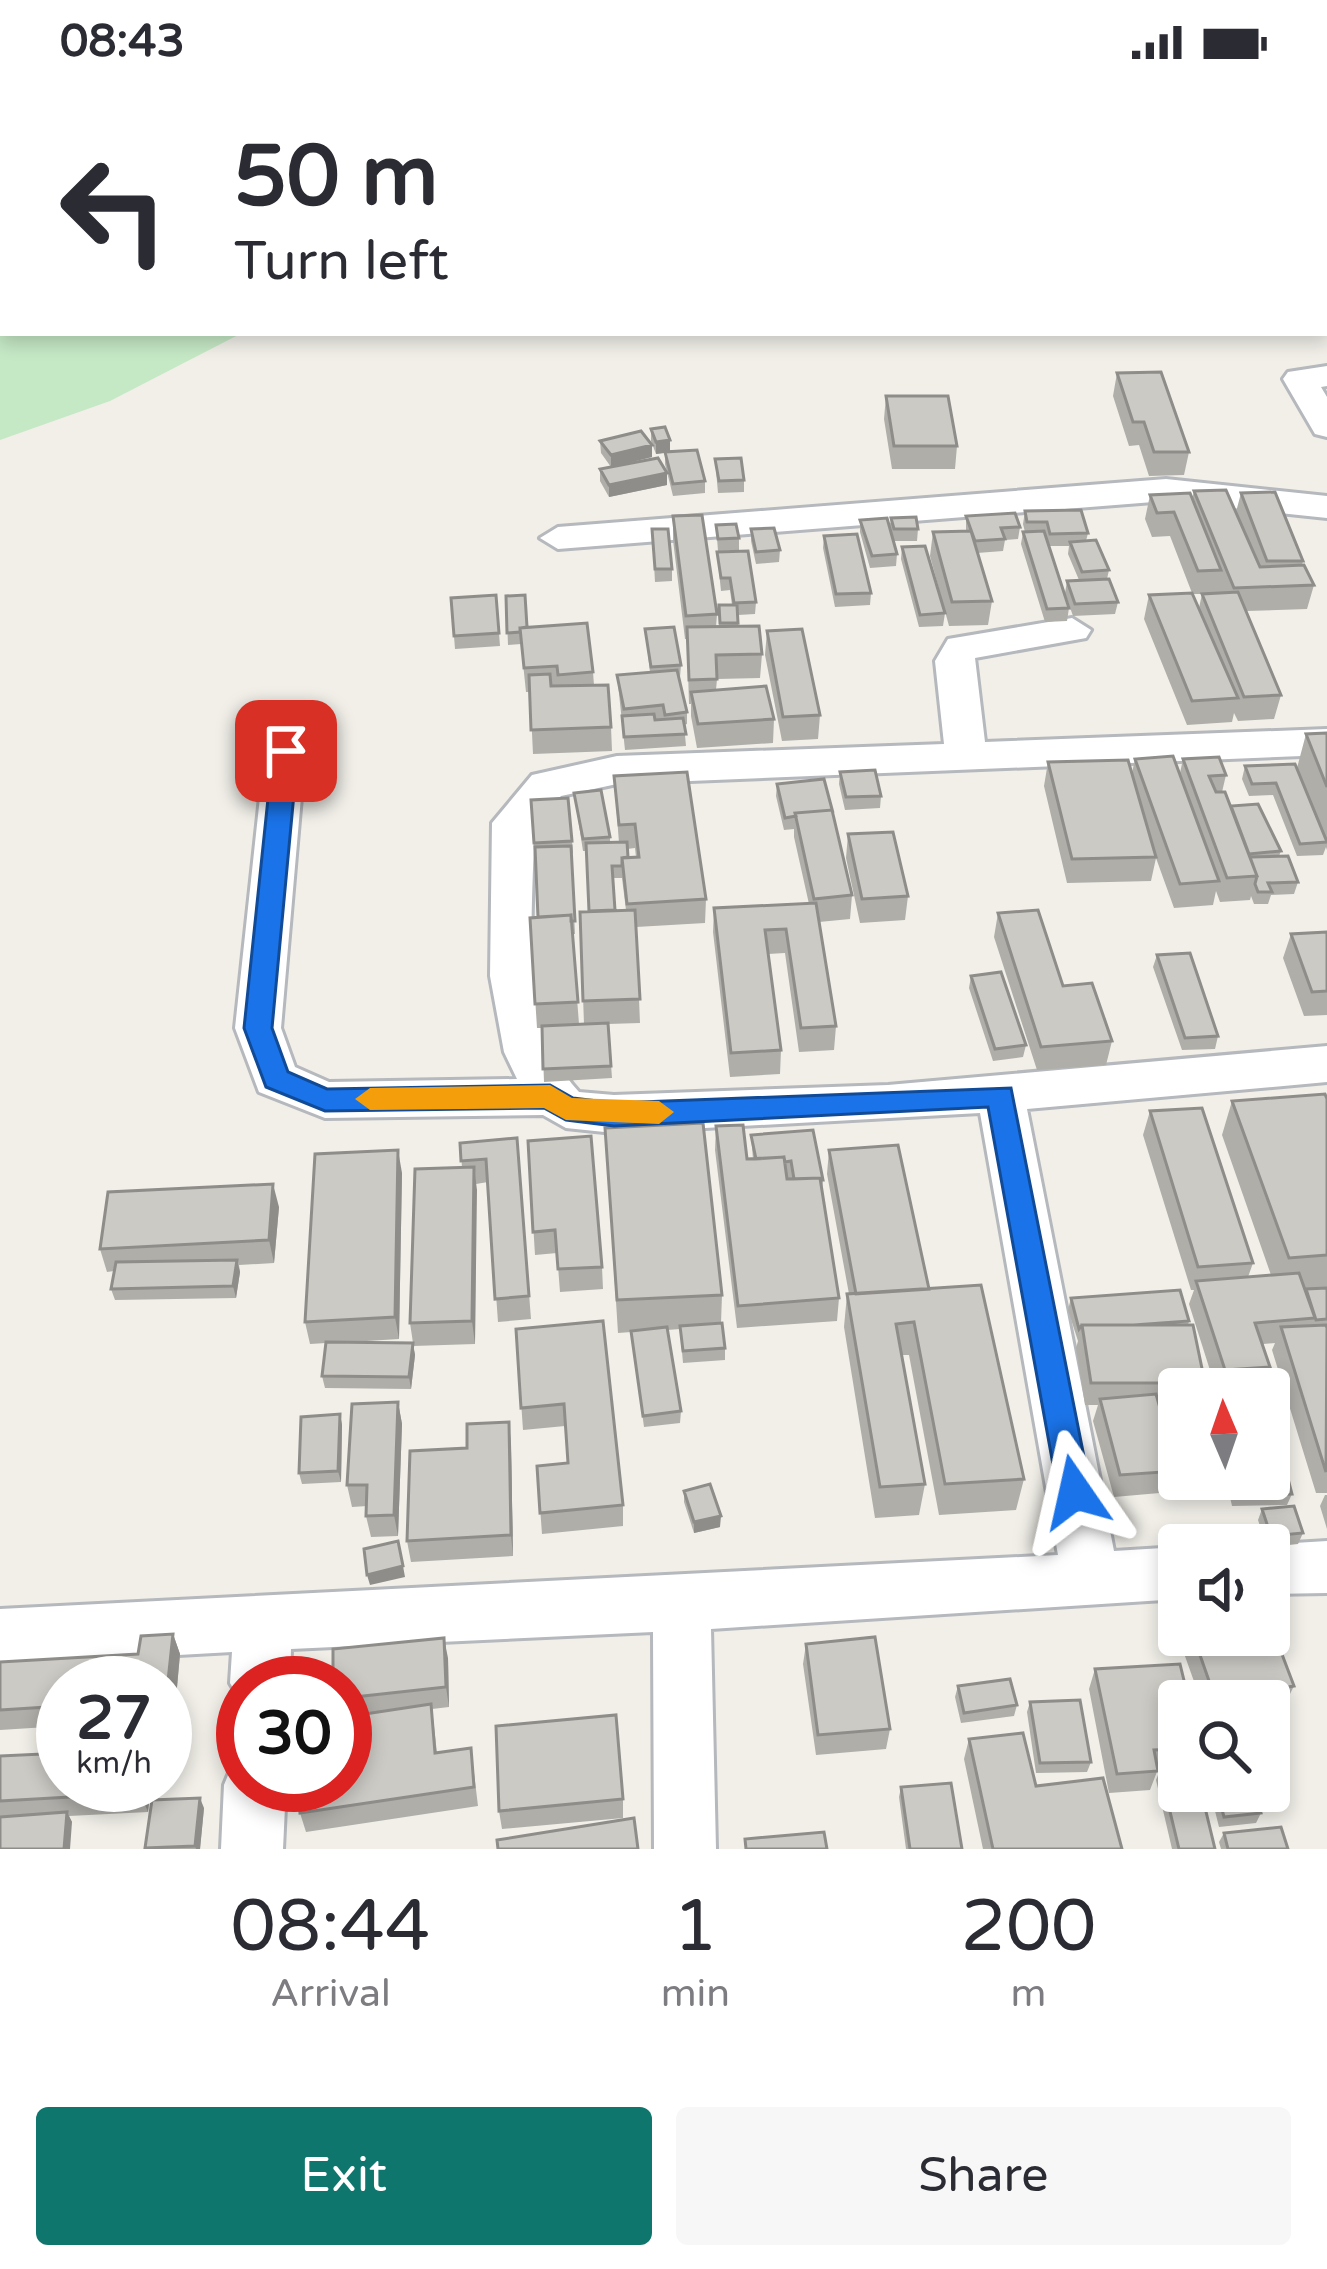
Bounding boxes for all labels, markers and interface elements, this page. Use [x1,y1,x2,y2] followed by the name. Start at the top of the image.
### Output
[60,15,185,69] text: 08:43
[234,127,438,228] text: 50 m
[36,132,192,288] icon: left
[234,229,449,294] text: Turn left
[235,700,337,802] pin
[253,718,319,784] icon: arrive
[1158,1368,1290,1500] north arrow
[1158,1368,1290,1812] map controls
[1012,1429,1138,1555] position arrow
[1158,1524,1290,1656] button: sound
[216,1656,372,1812] speed limit sign: 30
[1158,1680,1290,1812] button: search
[76,1683,152,1755] text: 27
[76,1745,152,1782] text: km/h
[231,1884,430,1971] text: 08:44
[673,1884,718,1971] text: 1
[961,1884,1096,1971] text: 200
[270,1970,391,2017] text: Arrival
[661,1970,730,2017] text: min
[1011,1970,1046,2017] text: m
[36,2107,652,2245] button: Exit
[676,2107,1291,2245] button: Share

